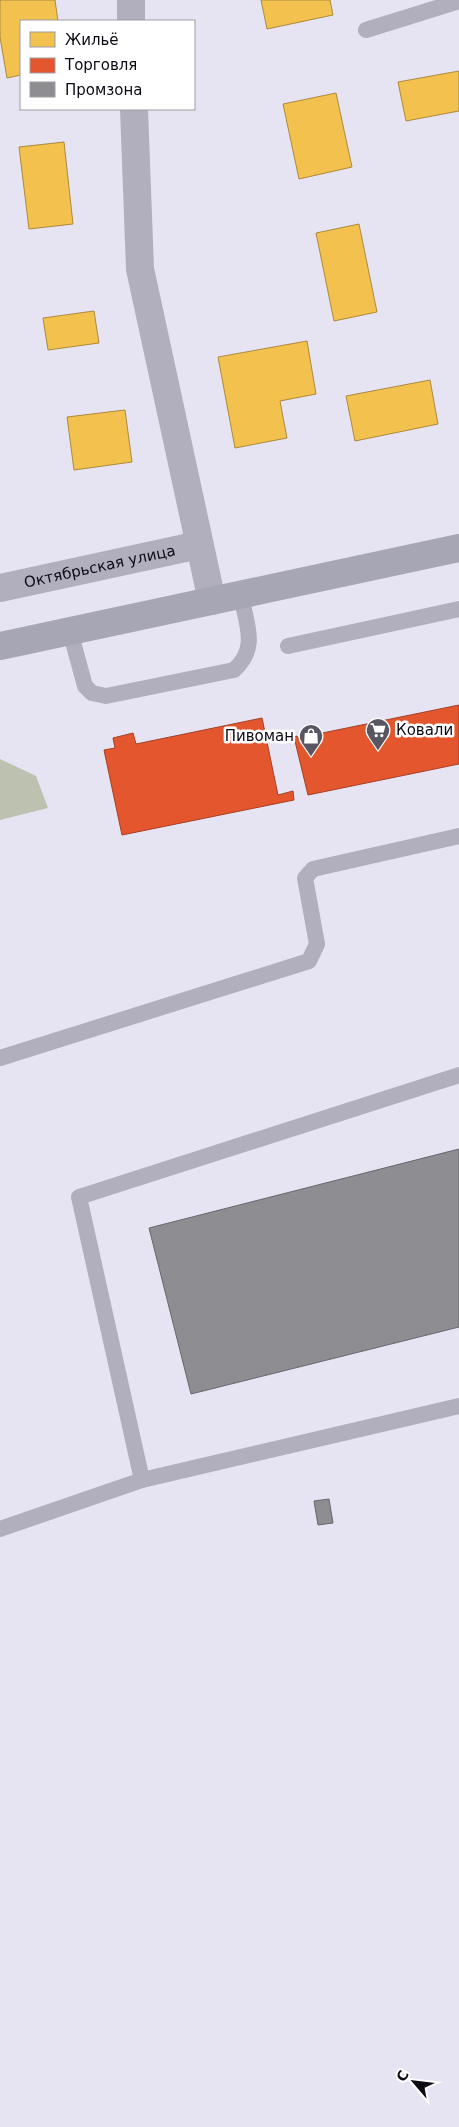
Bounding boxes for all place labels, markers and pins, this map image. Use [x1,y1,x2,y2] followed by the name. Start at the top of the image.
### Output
[365,717,391,751] supermarket icon: Ковали
[396,721,453,739] place label: Ковали
[298,723,324,757] shop icon: Пивоман
[225,727,294,745] place label: Пивоман

